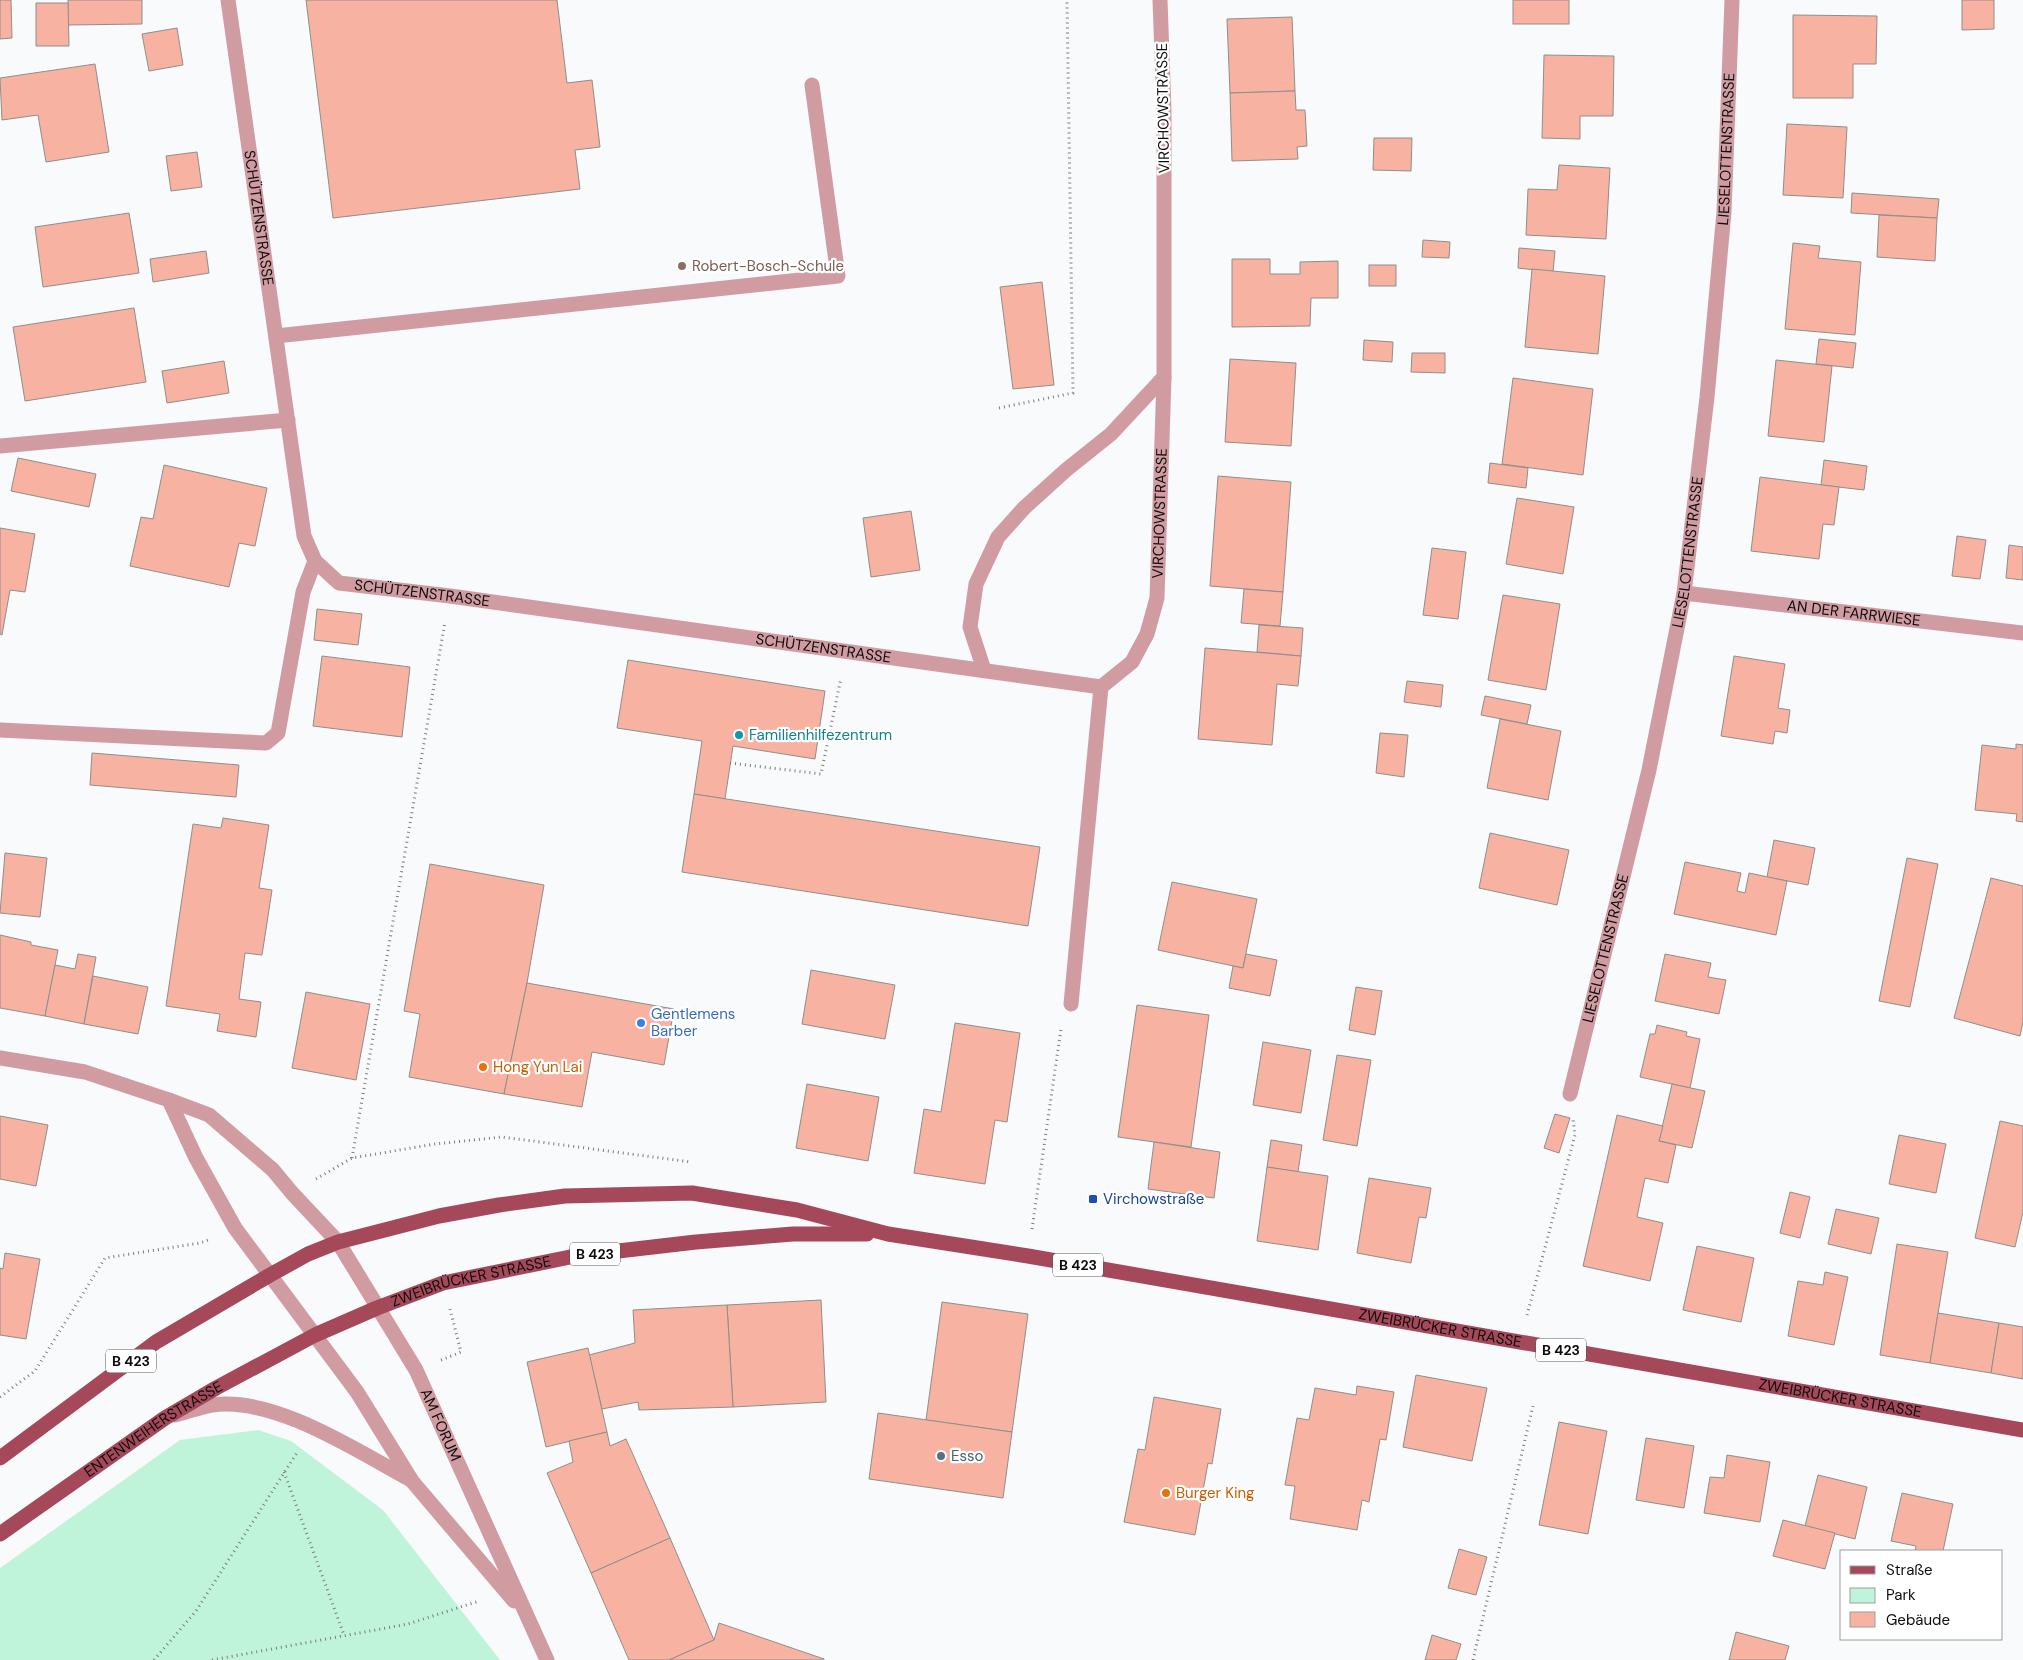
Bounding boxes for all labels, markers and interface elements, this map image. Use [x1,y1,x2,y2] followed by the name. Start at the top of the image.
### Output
[1152,43,1174,173] street label: VIRCHOWSTRASSE
[1713,73,1739,226] street label: LIESELOTTENSTRASSE
[239,149,278,287] street label: SCHÜTZENSTRASSE
[692,256,844,276] place label: Robert-Bosch-Schule
[676,260,688,272] marker: Robert-Bosch-Schule
[1148,448,1172,579] street label: VIRCHOWSTRASSE
[1667,475,1708,629] street label: LIESELOTTENSTRASSE
[353,575,491,611] street label: SCHÜTZENSTRASSE
[1786,595,1922,631] street label: AN DER FARRWIESE
[754,629,892,668] street label: SCHÜTZENSTRASSE
[749,725,892,745] place label: Familienhilfezentrum
[733,729,745,741] marker: Familienhilfezentrum
[1578,872,1633,1025] street label: LIESELOTTENSTRASSE
[651,1004,735,1041] place label: Gentlemens Barber
[635,1017,647,1029] marker: Gentlemens Barber
[493,1057,582,1077] place label: Hong Yun Lai
[477,1061,489,1073] marker: Hong Yun Lai
[1103,1189,1204,1209] place label: Virchowstraße
[1087,1193,1099,1205] marker: Virchowstraße
[570,1242,620,1266] road number: B 423
[388,1251,553,1312] street label: ZWEIBRÜCKER STRASSE
[1053,1254,1103,1276] road number: B 423
[1357,1304,1523,1352] street label: ZWEIBRÜCKER STRASSE
[1536,1338,1586,1362] road number: B 423
[106,1350,156,1372] road number: B 423
[1757,1374,1923,1422] street label: ZWEIBRÜCKER STRASSE
[80,1376,226,1482] street label: ENTENWEIHERSTRASSE
[416,1385,466,1464] street label: AM FORUM
[951,1446,984,1466] place label: Esso
[935,1450,947,1462] marker: Esso
[1176,1483,1254,1503] place label: Burger King
[1160,1487,1172,1499] marker: Burger King
[1840,1550,2003,1640] legend
[1886,1560,1933,1580] text: Straße
[1886,1585,1916,1605] text: Park
[1886,1610,1950,1630] text: Gebäude

